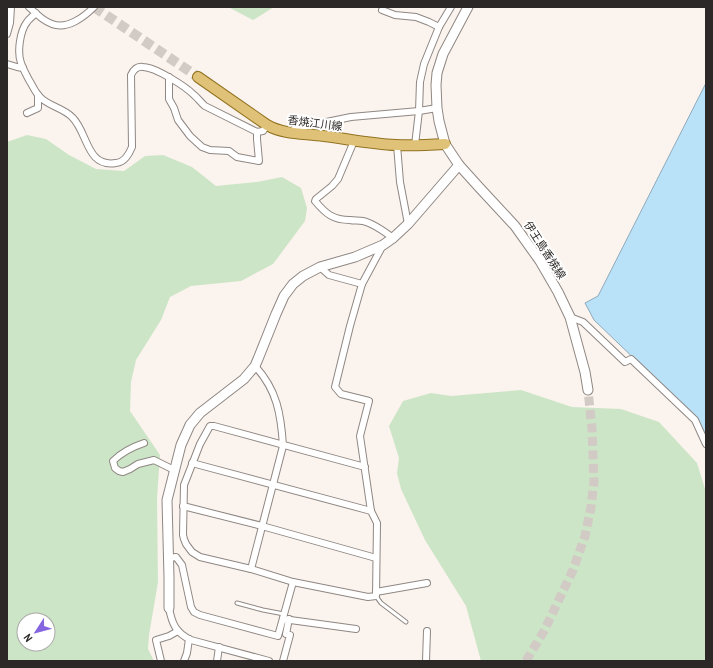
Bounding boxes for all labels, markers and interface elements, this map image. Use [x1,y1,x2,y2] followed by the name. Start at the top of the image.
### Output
[287,113,343,133] street label: 香焼江川線
[521,219,569,281] street label: 伊王島香焼線
[16,612,56,652] north arrow
[20,631,35,645] text: N

